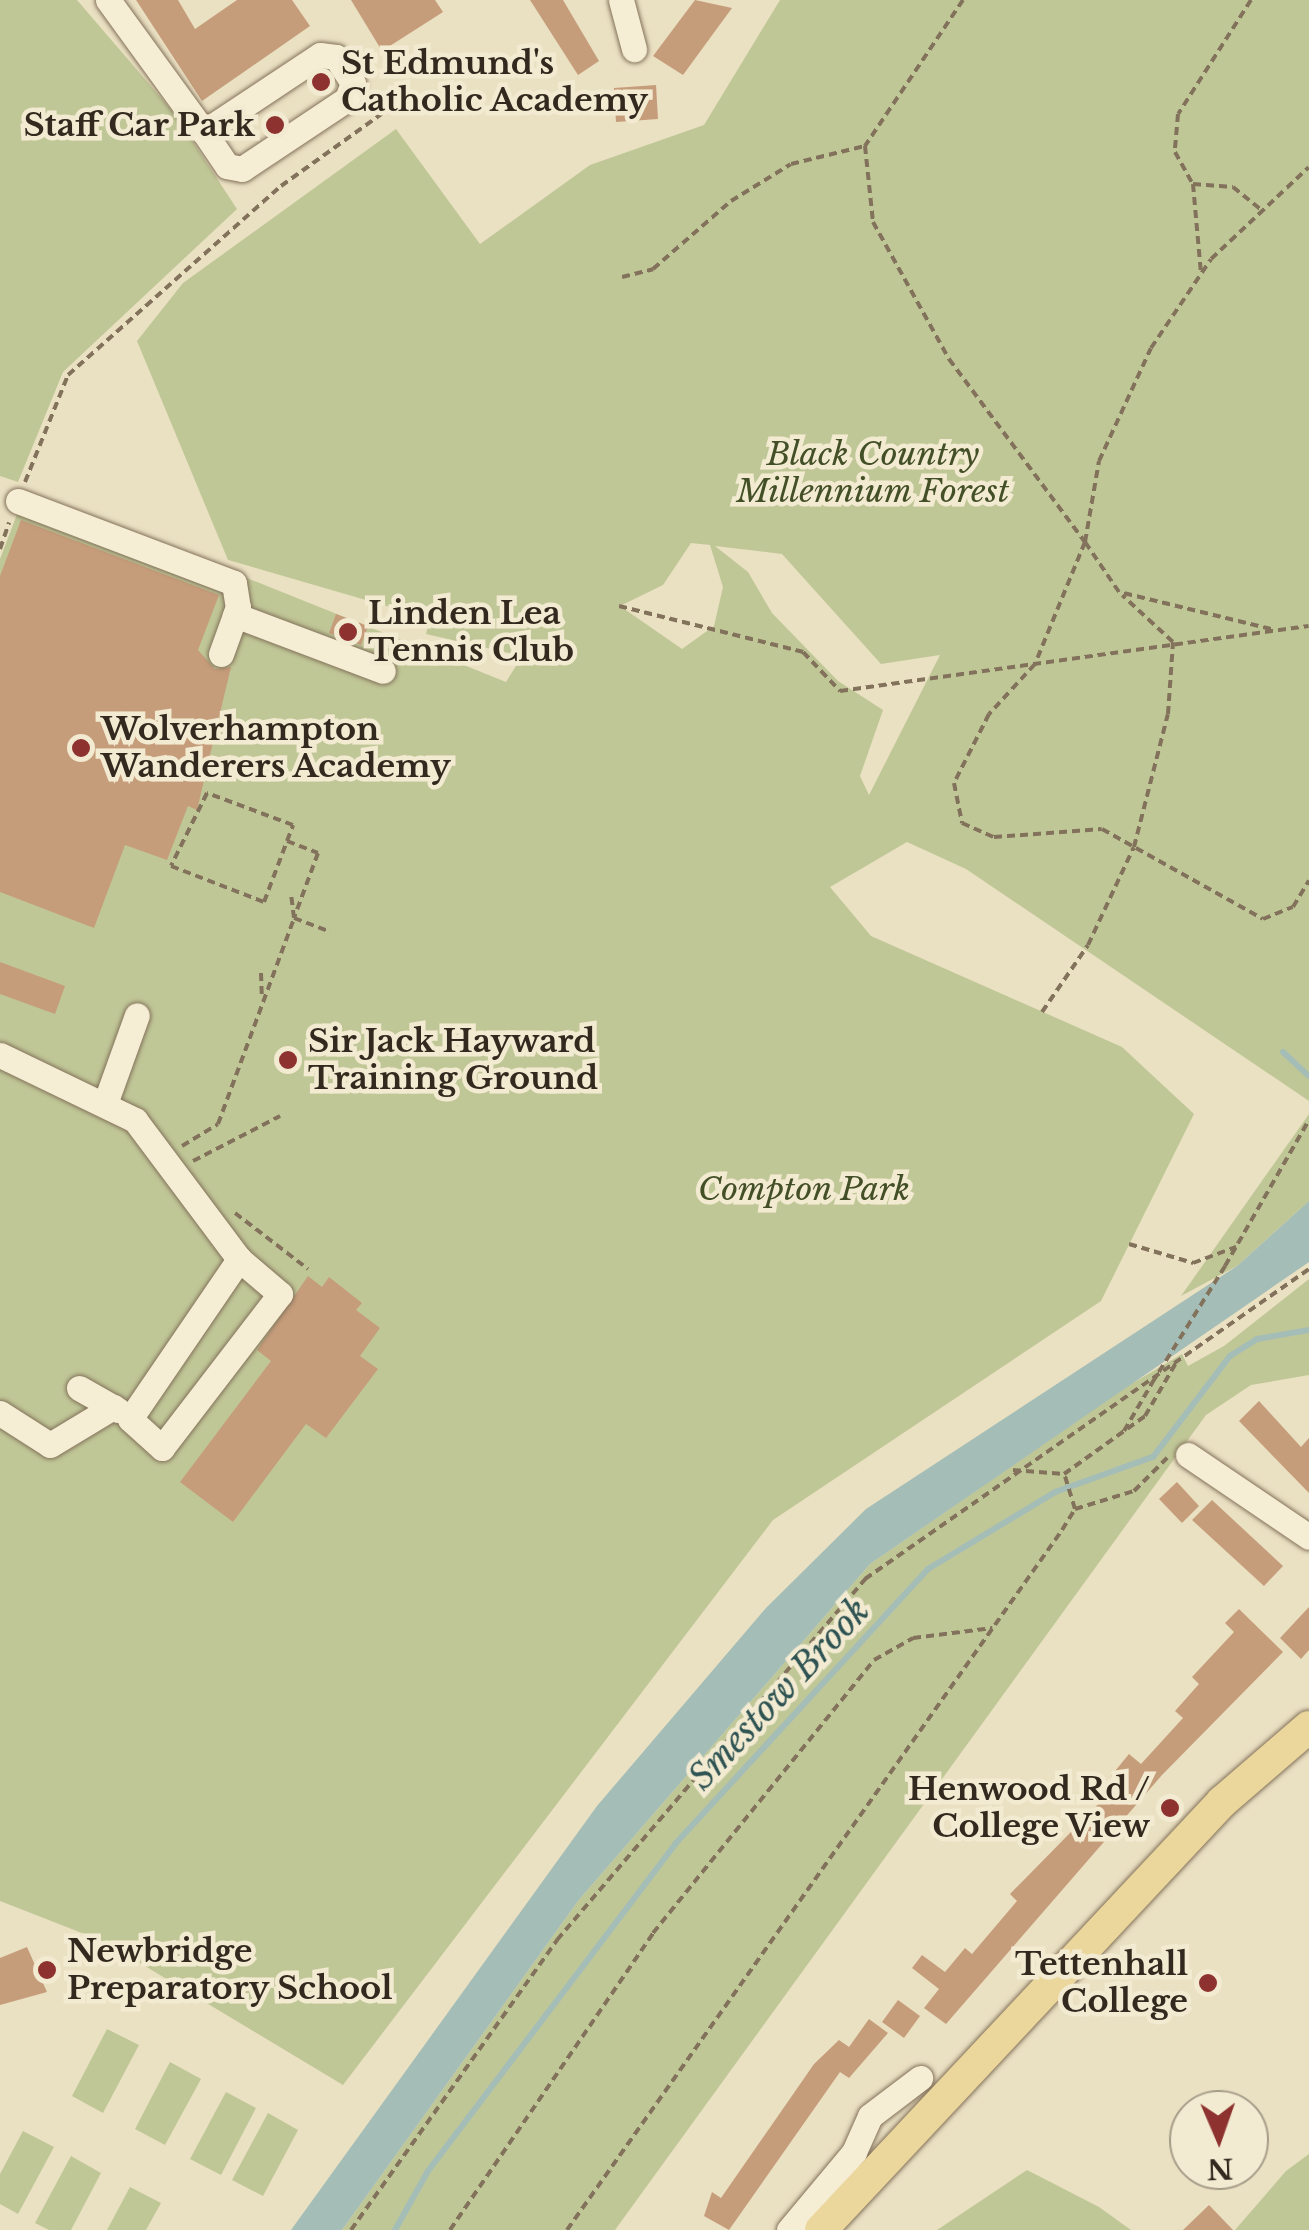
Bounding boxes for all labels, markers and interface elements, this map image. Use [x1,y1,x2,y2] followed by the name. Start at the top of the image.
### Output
[341,45,649,120] place label: St Edmund's Catholic Academy
[310,71,332,93] marker: St Edmund's Catholic Academy
[23,106,255,144] place label: Staff Car Park
[264,114,286,136] marker: Staff Car Park
[736,436,1010,511] park label: Black Country Millennium Forest
[368,595,574,670] place label: Linden Lea Tennis Club
[337,621,359,643] marker: Linden Lea Tennis Club
[101,711,452,786] place label: Wolverhampton Wanderers Academy
[70,737,92,759] marker: Wolverhampton Wanderers Academy
[308,1023,599,1098] place label: Sir Jack Hayward Training Ground
[277,1049,299,1071] marker: Sir Jack Hayward Training Ground
[698,1170,910,1208] park label: Compton Park
[680,1590,878,1798] water label: Smestow Brook
[907,1771,1150,1846] place label: Henwood Rd / College View
[1159,1797,1181,1819] marker: Henwood Rd / College View
[67,1933,394,2008] place label: Newbridge Preparatory School
[1015,1946,1188,2021] place label: Tettenhall College
[36,1959,58,1981] marker: Newbridge Preparatory School
[1197,1972,1219,1994] marker: Tettenhall College
[1169,2090,1269,2190] north arrow
[1206,2151,1234,2186] text: N

